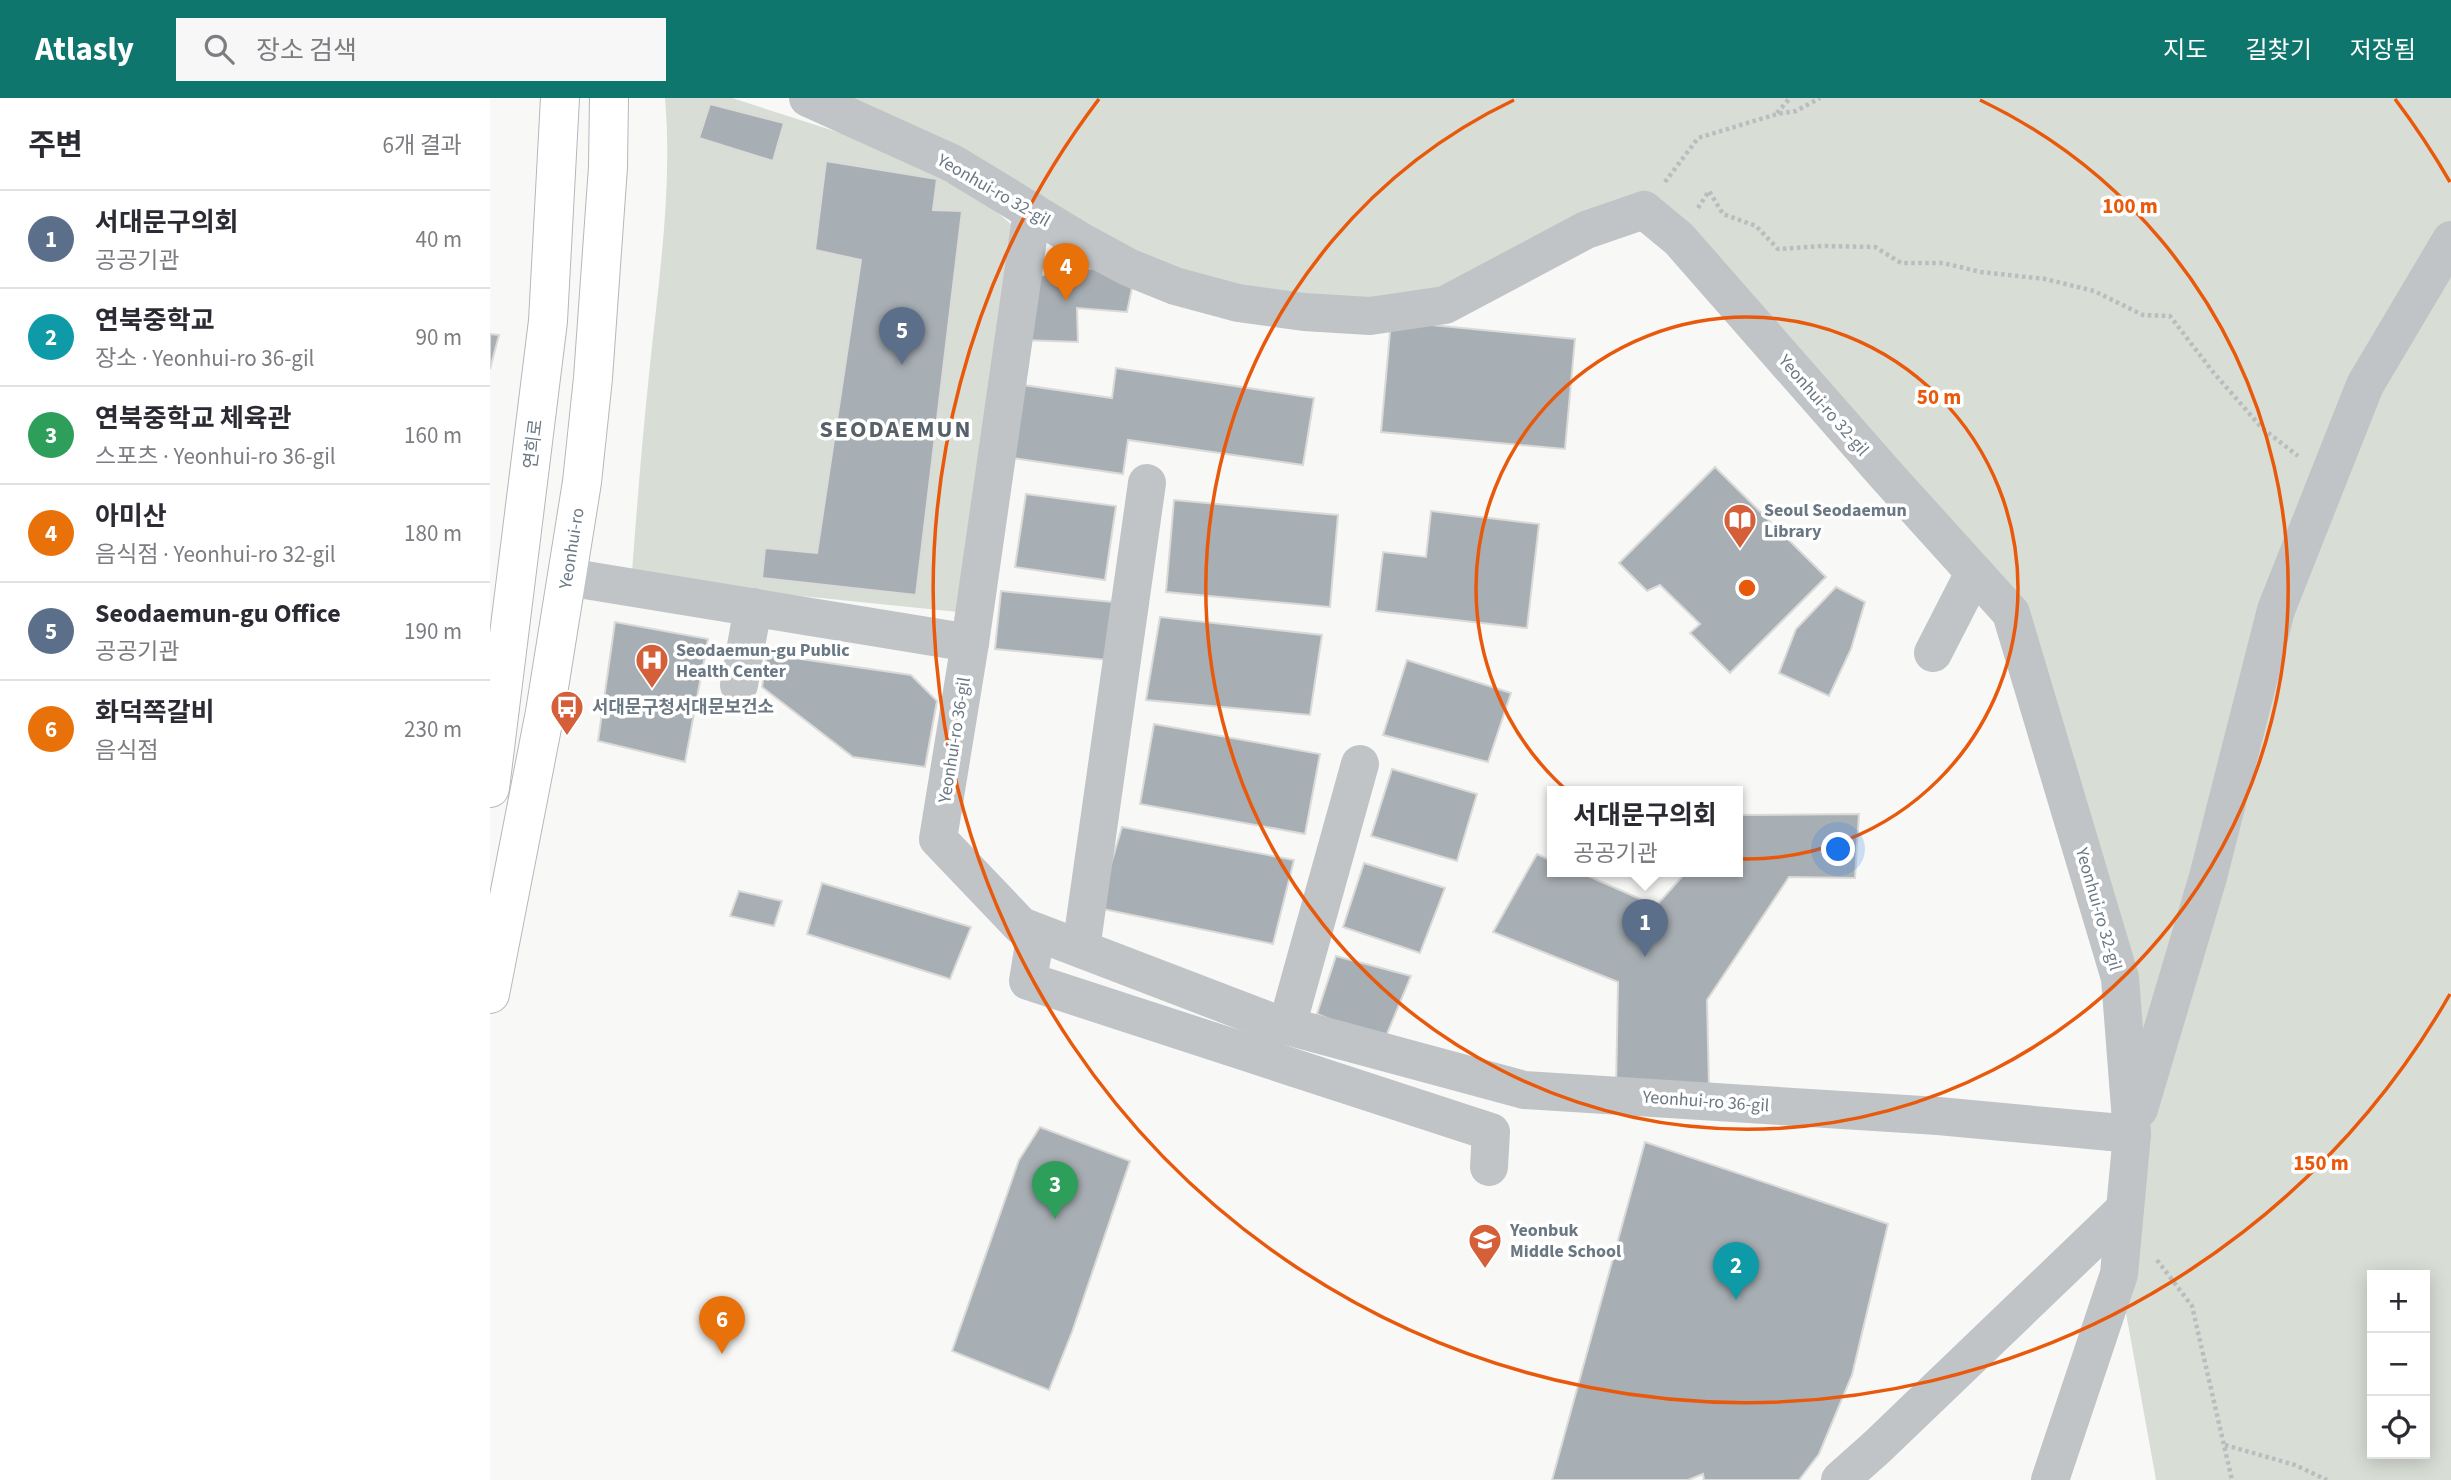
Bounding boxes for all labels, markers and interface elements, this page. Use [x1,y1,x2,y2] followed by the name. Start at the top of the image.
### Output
[176,18,666,81] search box
[35,26,134,73] text: Atlasly
[200,30,238,68] icon: search
[256,32,357,69] text: 장소 검색
[2163,33,2208,68] text: 지도
[2246,33,2312,68] text: 길찾기
[2350,33,2416,68] text: 저장됨
[28,124,83,167] text: 주변
[382,129,462,162] text: 6개 결과
[932,147,1055,233] street label: Yeonhui-ro 32-gil
[2102,191,2158,221] text: 100 m
[95,204,239,241] text: 서대문구의회
[45,223,57,256] text: 1
[415,223,462,256] text: 40 m
[1043,243,1089,301] pin: 4
[95,244,180,277] text: 공공기관
[95,302,215,339] text: 연북중학교
[879,307,925,365] pin: 5
[45,321,57,354] text: 2
[415,321,462,354] text: 90 m
[95,342,315,375] text: 장소 · Yeonhui-ro 36-gil
[1772,348,1875,461] street label: Yeonhui-ro 32-gil
[1917,382,1961,412] text: 50 m
[95,400,292,437] text: 연북중학교 체육관
[819,412,973,447] district label: SEODAEMUN
[518,418,549,470] street label: 연희로
[45,419,57,452] text: 3
[404,419,462,452] text: 160 m
[95,440,336,473] text: 스포츠 · Yeonhui-ro 36-gil
[95,498,167,535] text: 아미산
[1764,498,1907,544] place label: Seoul Seodaemun Library
[1721,501,1759,550] library icon: Seoul Seodaemun Library
[553,506,591,592] street label: Yeonhui-ro
[45,517,57,550] text: 4
[404,517,462,550] text: 180 m
[95,538,336,571] text: 음식점 · Yeonhui-ro 32-gil
[1735,576,1759,600] centre of rings
[95,595,341,632] text: Seodaemun-gu Office
[45,615,57,648] text: 5
[404,615,462,648] text: 190 m
[95,635,180,668] text: 공공기관
[676,638,850,684] place label: Seodaemun-gu Public Health Center
[633,641,671,690] hospital icon: Seodaemun-gu Public Health Center
[932,675,977,806] street label: Yeonhui-ro 36-gil
[548,688,586,737] bus stop icon: 서대문구청서대문보건소
[95,694,215,731] text: 화덕쪽갈비
[592,695,774,720] place label: 서대문구청서대문보건소
[45,713,57,746] text: 6
[404,713,462,746] text: 230 m
[95,734,158,767] text: 음식점
[1547,786,1743,877] popup
[1573,797,1717,834] text: 서대문구의회
[1821,832,1855,866] your location
[1573,837,1658,870] text: 공공기관
[2069,844,2128,974] street label: Yeonhui-ro 32-gil
[1622,899,1668,957] pin: 1
[1641,1085,1770,1118] street label: Yeonhui-ro 36-gil
[2293,1148,2349,1178] text: 150 m
[1032,1161,1078,1219] pin: 3
[1509,1218,1621,1264] place label: Yeonbuk Middle School
[1466,1221,1504,1270] school or university icon: Yeonbuk Middle School
[1713,1242,1759,1300] pin: 2
[2367,1270,2430,1459] map controls
[2367,1270,2430,1333] button: +
[699,1296,745,1354] pin: 6
[2367,1333,2430,1396] button: −
[2367,1396,2430,1459] button: locate

